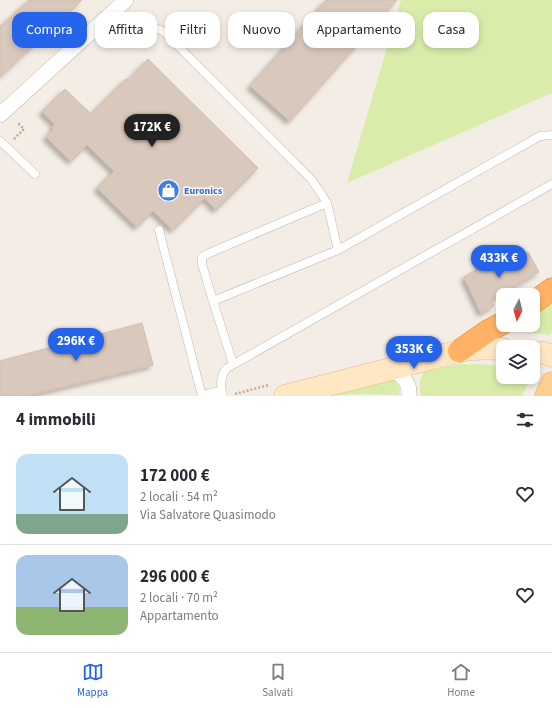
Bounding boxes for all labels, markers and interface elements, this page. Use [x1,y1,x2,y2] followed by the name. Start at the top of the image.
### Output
[12,12,87,48] chip: Compra
[95,12,157,48] chip: Affitta
[165,12,220,48] chip: Filtri
[228,12,295,48] chip: Nuovo
[303,12,415,48] chip: Appartamento
[423,12,479,48] chip: Casa
[119,114,185,148] pin: 172K €
[133,118,171,136] text: 172K €
[155,178,181,204] shop icon: Euronics
[184,184,223,198] place label: Euronics
[466,245,532,279] pin: 433K €
[480,249,518,267] text: 433K €
[496,288,540,332] north arrow
[496,288,540,384] map controls
[43,328,109,362] pin: 296K €
[57,332,95,350] text: 296K €
[381,336,447,370] pin: 353K €
[395,340,433,358] text: 353K €
[496,340,540,384] button: layers
[16,408,96,432] text: 4 immobili
[514,409,536,431] icon: filters
[140,464,210,488] text: 172 000 €
[48,470,96,518] icon: home
[514,483,536,505] icon: heart
[140,488,218,506] text: 2 locali · 54 m²
[140,506,276,524] text: Via Salvatore Quasimodo
[140,565,210,589] text: 296 000 €
[48,571,96,619] icon: home
[514,584,536,606] icon: heart
[140,589,218,607] text: 2 locali · 70 m²
[140,607,219,625] text: Appartamento
[77,661,108,700] tab: Mappa
[262,661,293,700] tab: Salvati
[447,661,475,700] tab: Home

